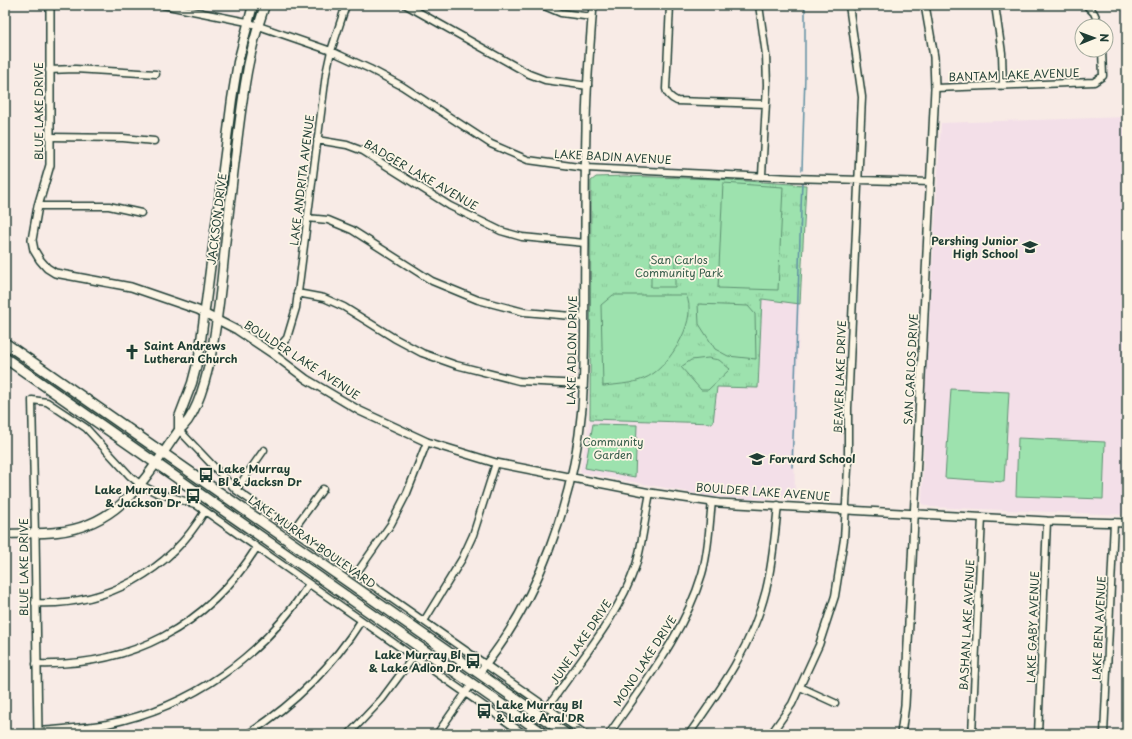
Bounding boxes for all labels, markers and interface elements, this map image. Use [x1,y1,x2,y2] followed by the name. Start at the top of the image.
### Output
[1074,18,1114,58] north arrow
[1096,33,1113,43] text: N
[30,62,47,160] street label: BLUE LAKE DRIVE
[948,64,1080,85] street label: BANTAM LAKE AVENUE
[285,113,318,246] street label: LAKE ANDRITA AVENUE
[361,135,482,214] street label: BADGER LAKE AVENUE
[554,145,672,168] street label: LAKE BADIN AVENUE
[202,172,231,266] street label: JACKSON DRIVE
[931,232,1018,262] place label: Pershing Junior High School
[1021,238,1039,256] school or university icon: Pershing Junior High School
[635,251,724,281] park label: San Carlos Community Park
[562,295,581,405] street label: LAKE ADLON DRIVE
[899,313,922,425] street label: SAN CARLOS DRIVE
[241,316,364,404] street label: BOULDER LAKE AVENUE
[829,320,850,434] street label: BEAVER LAKE DRIVE
[144,337,238,367] place label: Saint Andrews Lutheran Church
[123,343,141,361] church icon: Saint Andrews Lutheran Church
[582,433,644,463] park label: Community Garden
[748,450,766,468] school or university icon: Forward School
[769,450,855,467] place label: Forward School
[218,460,302,490] place label: Lake Murray Bl & Jacksn Dr
[197,466,215,484] bus stop icon: Lake Murray Bl & Jacksn Dr
[695,478,831,505] street label: BOULDER LAKE AVENUE
[95,481,181,511] place label: Lake Murray Bl & Jackson Dr
[184,487,202,505] bus stop icon: Lake Murray Bl & Jackson Dr
[245,491,380,592] street label: LAKE MURRAY BOULEVARD
[15,518,32,616] street label: BLUE LAKE DRIVE
[955,558,978,691] street label: BASHAN LAKE AVENUE
[1022,571,1043,683] street label: LAKE GABY AVENUE
[1087,575,1110,681] street label: LAKE BEN AVENUE
[546,596,616,688] street label: JUNE LAKE DRIVE
[609,612,680,710] street label: MONO LAKE DRIVE
[369,646,461,676] place label: Lake Murray Bl & Lake Adlon Dr
[464,652,482,670] bus stop icon: Lake Murray Bl & Lake Adlon Dr
[496,696,585,726] place label: Lake Murray Bl & Lake Aral DR
[475,702,493,720] bus stop icon: Lake Murray Bl & Lake Aral DR

